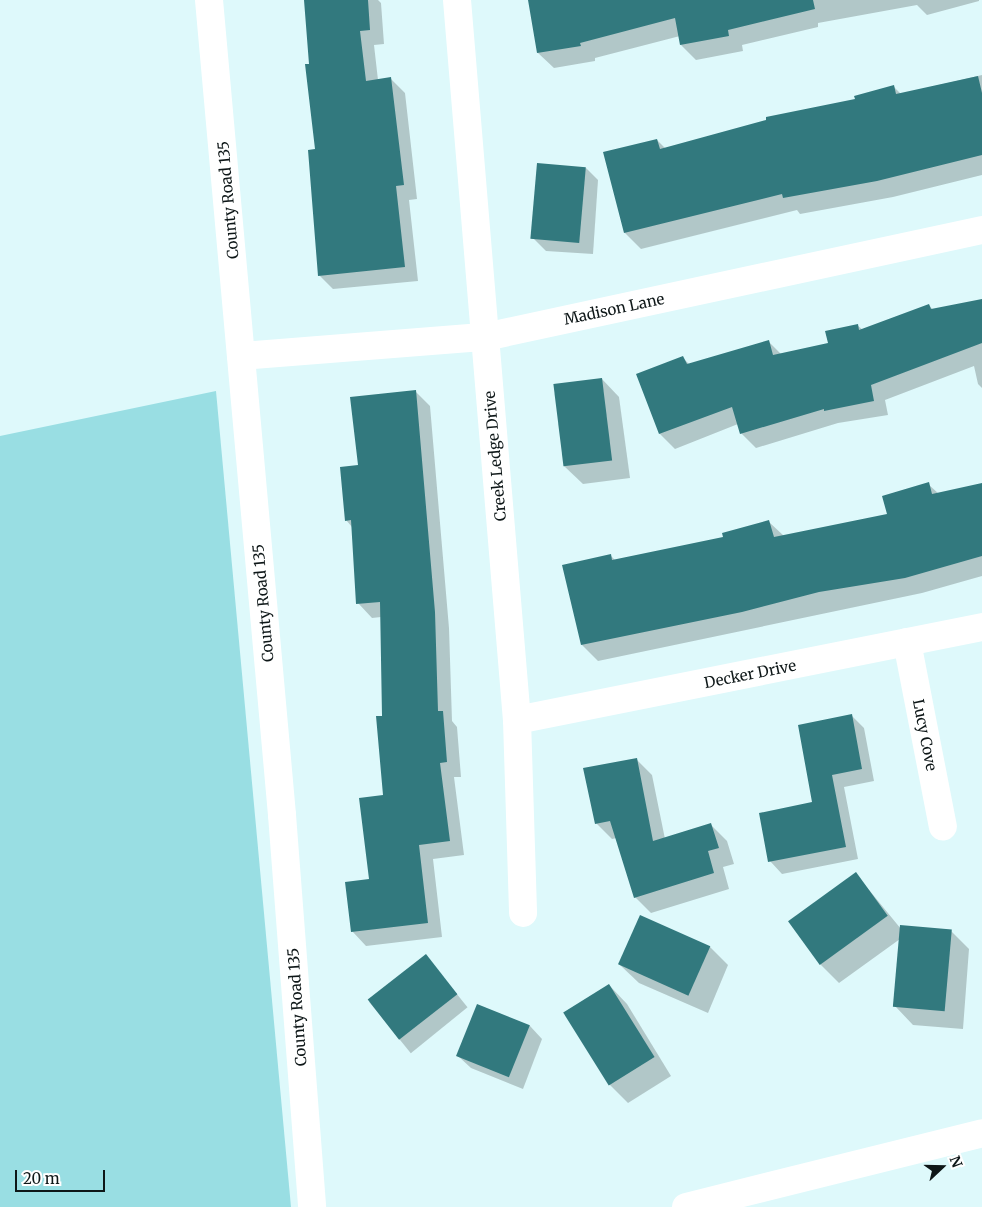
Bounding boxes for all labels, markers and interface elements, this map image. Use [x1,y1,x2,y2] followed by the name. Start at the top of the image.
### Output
[214,140,242,260] street label: County Road 135
[562,290,666,328] street label: Madison Lane
[480,390,510,522] street label: Creek Ledge Drive
[249,543,277,663] street label: County Road 135
[702,656,798,692] street label: Decker Drive
[909,698,941,772] street label: Lucy Cove
[284,947,310,1067] street label: County Road 135
[917,1142,967,1192] north arrow
[946,1153,966,1170] text: N
[18,1160,108,1192] scale bar
[23,1169,60,1188] text: 20 m

